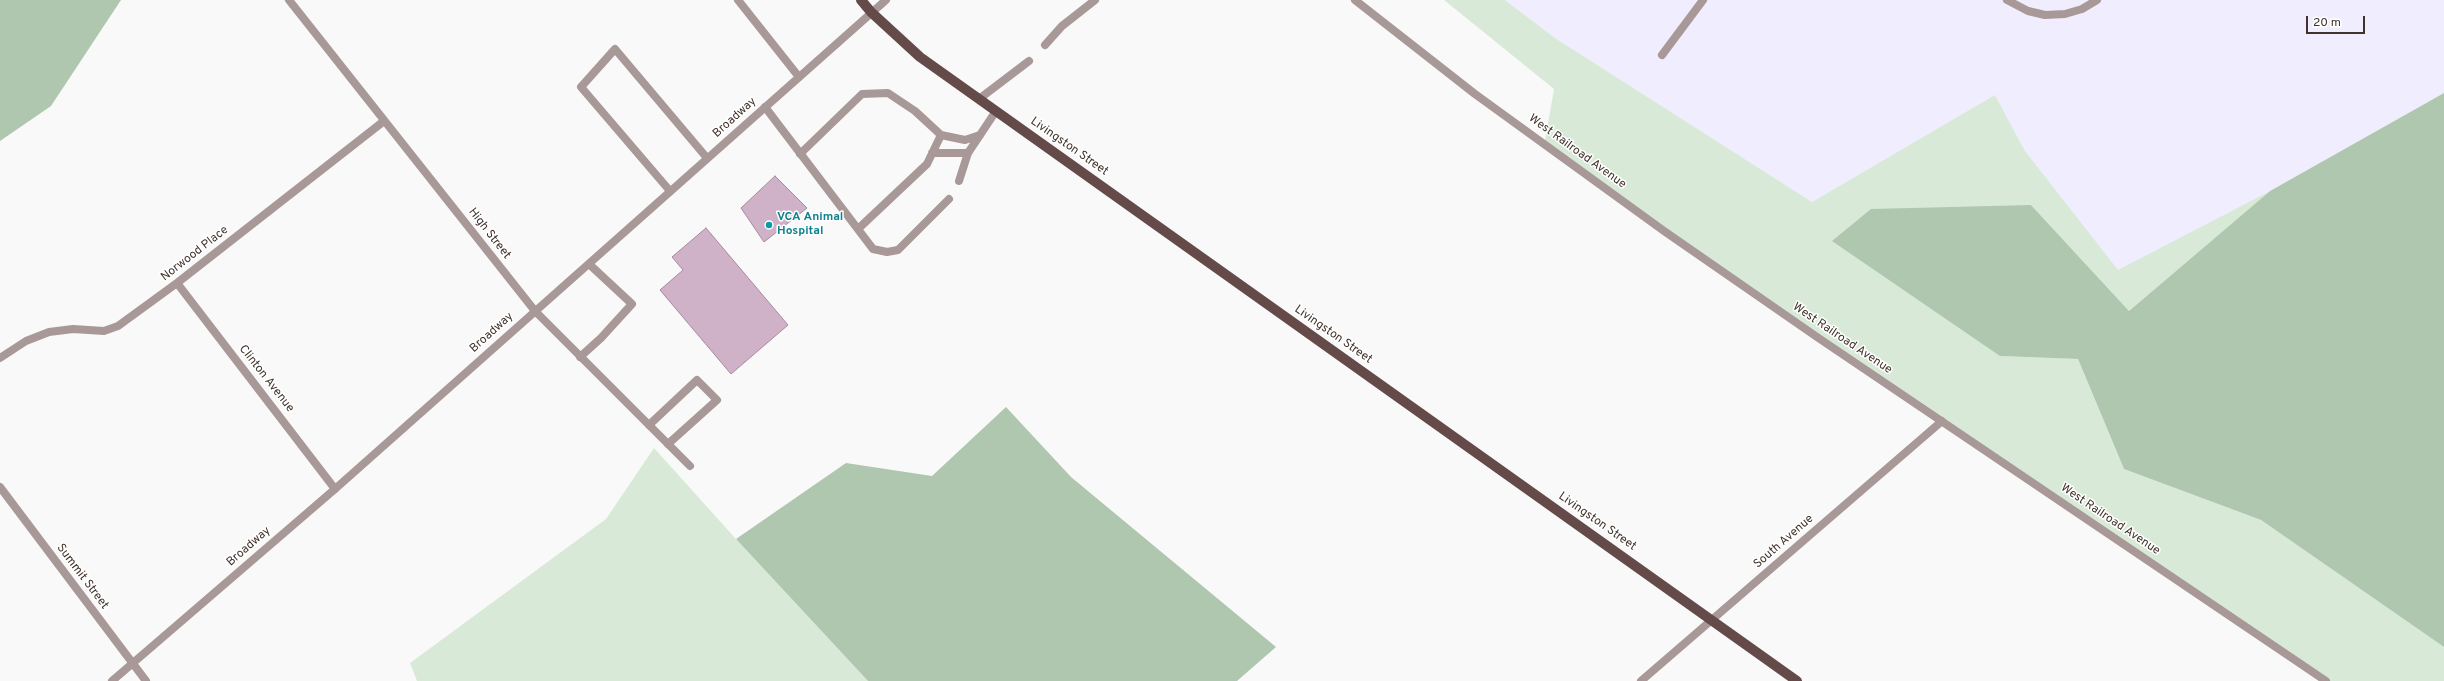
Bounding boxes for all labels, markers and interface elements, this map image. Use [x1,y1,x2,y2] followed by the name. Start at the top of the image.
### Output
[2308,8,2367,34] scale bar
[2313,15,2341,31] text: 20 m
[710,95,760,141] street label: Broadway
[1526,112,1628,192] street label: West Railroad Avenue
[1027,115,1111,179] street label: Livingston Street
[465,206,513,262] street label: High Street
[777,211,843,239] place label: VCA Animal Hospital
[764,220,774,230] marker: VCA Animal Hospital
[158,223,232,285] street label: Norwood Place
[1790,300,1894,378] street label: West Railroad Avenue
[1291,303,1375,367] street label: Livingston Street
[467,310,517,356] street label: Broadway
[235,343,297,415] street label: Clinton Avenue
[2058,481,2162,559] street label: West Railroad Avenue
[1555,490,1639,554] street label: Livingston Street
[1751,512,1817,572] street label: South Avenue
[224,524,274,570] street label: Broadway
[53,542,111,612] street label: Summit Street

